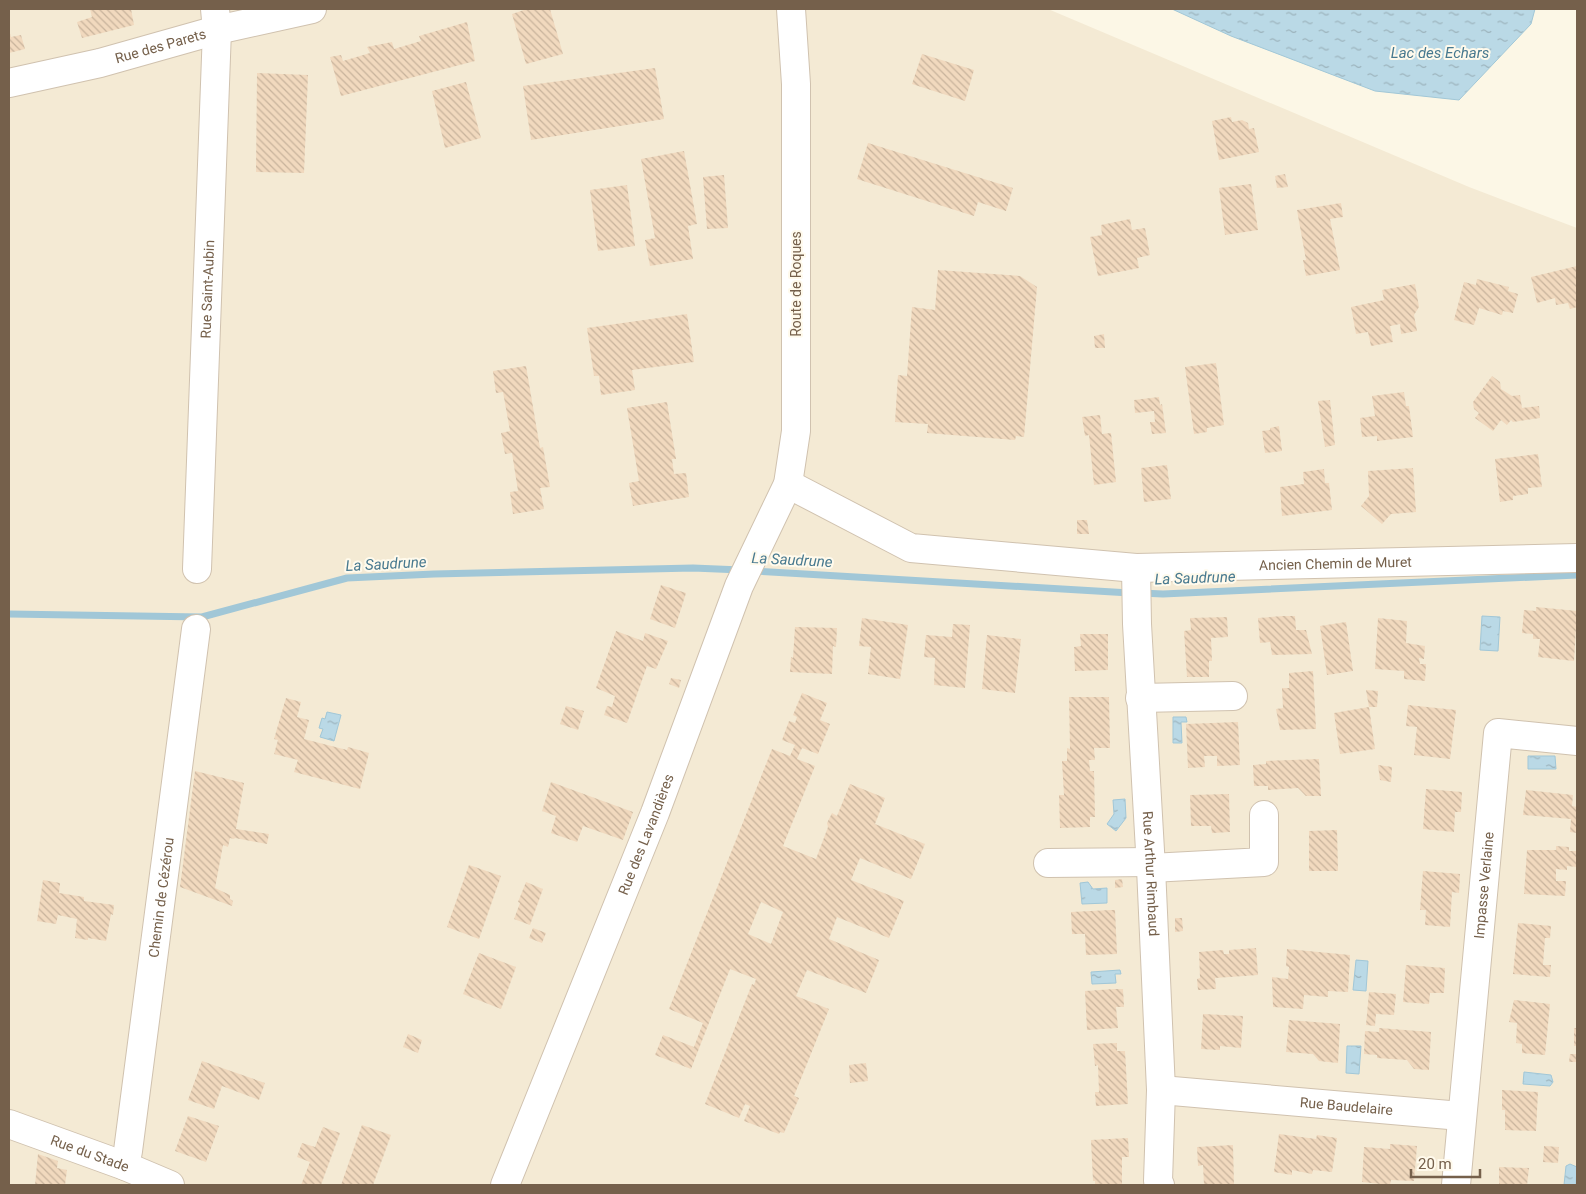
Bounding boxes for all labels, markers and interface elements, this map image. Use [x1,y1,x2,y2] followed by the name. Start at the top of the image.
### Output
[113,26,208,66] street label: Rue des Parets
[1391,44,1489,62] water label: Lac des Echars
[788,231,804,337] street label: Route de Roques
[198,240,217,339] street label: Rue Saint-Aubin
[751,549,833,571] water label: La Saudrune
[345,553,427,575] water label: La Saudrune
[1259,554,1412,573] street label: Ancien Chemin de Muret
[1154,568,1236,588] water label: La Saudrune
[615,772,677,897] street label: Rue des Lavandières
[1140,811,1162,936] street label: Rue Arthur Rimbaud
[1471,831,1497,940] street label: Impasse Verlaine
[145,836,177,959] street label: Chemin de Cézérou
[1299,1094,1393,1118] street label: Rue Baudelaire
[48,1132,132,1175] street label: Rue du Stade
[1411,1146,1480,1178] scale bar
[1418,1155,1452,1173] text: 20 m

